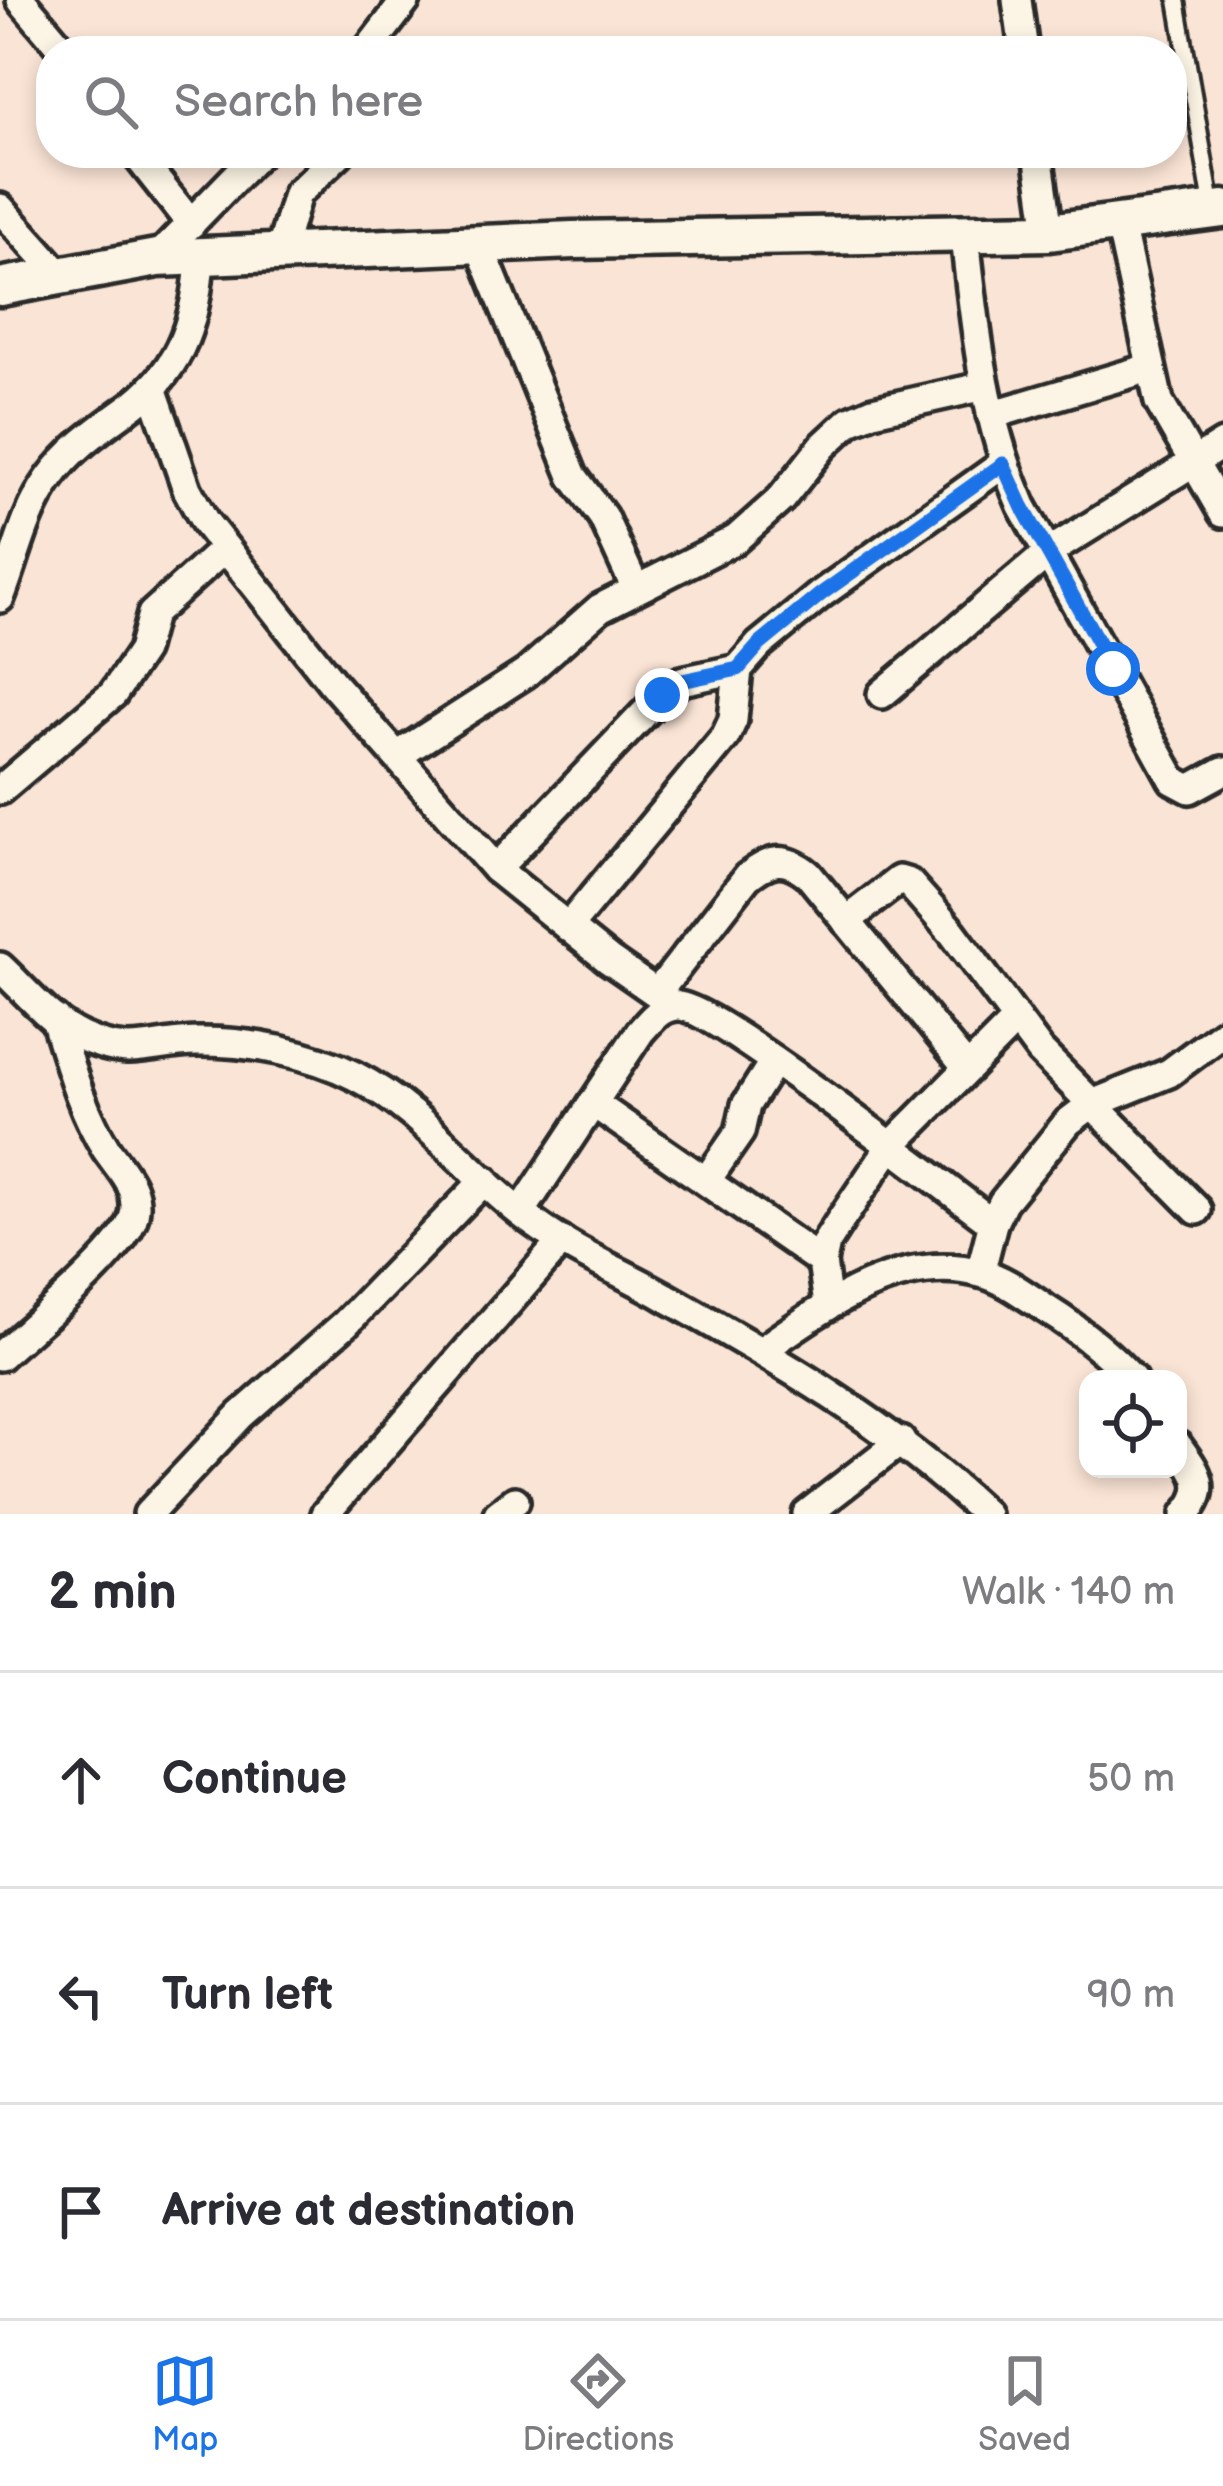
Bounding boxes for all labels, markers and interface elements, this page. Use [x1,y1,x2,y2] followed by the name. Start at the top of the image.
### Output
[36,36,1187,168] search box
[78,69,144,135] icon: search
[174,75,423,130] text: Search here
[1086,642,1140,696] route start
[635,668,689,722] route end
[1079,1370,1187,1478] map controls
[1079,1370,1187,1478] button: locate
[48,1562,177,1623] text: 2 min
[962,1569,1175,1616] text: Walk · 140 m
[48,1747,114,1813] icon: ahead
[162,1752,347,1807] text: Continue
[1087,1756,1175,1803] text: 50 m
[48,1963,114,2029] icon: left
[162,1968,333,2023] text: Turn left
[1087,1972,1175,2019] text: 90 m
[48,2179,114,2245] icon: arrive
[162,2184,575,2239] text: Arrive at destination
[152,2348,218,2460] tab: Map
[523,2348,674,2460] tab: Directions
[978,2348,1071,2460] tab: Saved

